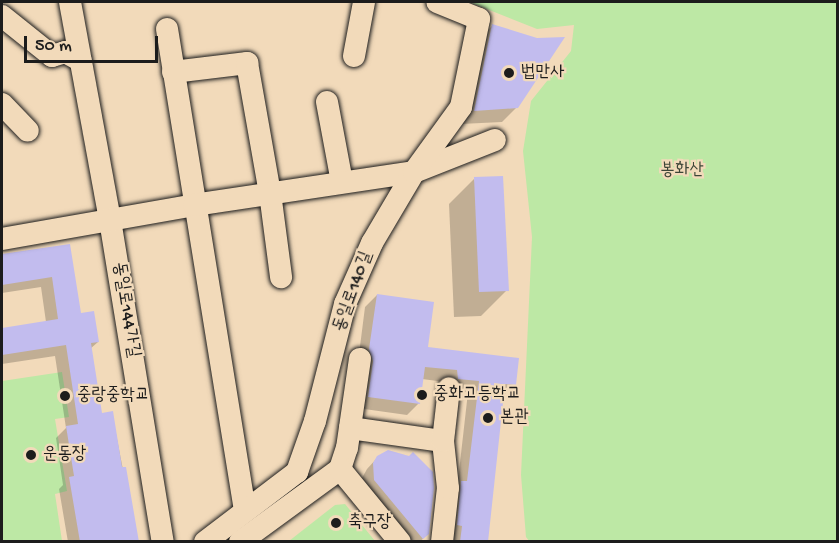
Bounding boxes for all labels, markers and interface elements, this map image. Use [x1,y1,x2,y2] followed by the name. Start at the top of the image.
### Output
[27,24,160,62] scale bar
[35,36,72,57] text: 50 m
[521,62,564,84] place label: 법만사
[502,66,516,80] marker: 법만사
[660,160,704,182] park label: 봉화산
[329,249,379,335] street label: 동일로140길
[107,261,143,359] street label: 동일로144가길
[434,384,521,406] place label: 중화고등학교
[77,385,149,407] place label: 중랑중학교
[415,388,429,402] marker: 중화고등학교
[58,389,72,403] marker: 중랑중학교
[500,407,529,429] place label: 본관
[481,411,495,425] marker: 본관
[43,444,86,466] place label: 운동장
[24,448,38,462] marker: 운동장
[348,512,391,534] place label: 축구장
[329,516,343,530] marker: 축구장

